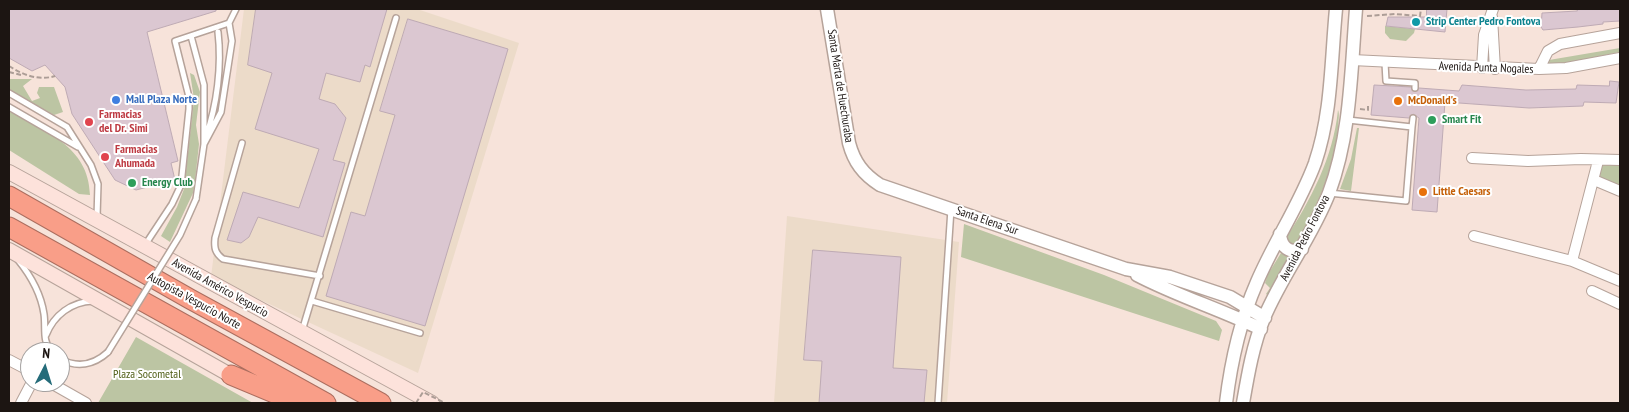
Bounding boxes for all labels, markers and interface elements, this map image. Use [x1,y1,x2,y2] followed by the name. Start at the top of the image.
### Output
[1426,15,1540,29] place label: Strip Center Pedro Fontova
[1410,16,1422,28] marker: Strip Center Pedro Fontova
[824,28,856,144] street label: Santa Marta de Huechuraba
[1438,59,1534,77] street label: Avenida Punta Nogales
[126,93,197,107] place label: Mall Plaza Norte
[110,94,122,106] marker: Mall Plaza Norte
[1408,94,1457,108] place label: McDonald's
[1392,95,1404,107] marker: McDonald's
[99,108,148,136] place label: Farmacias del Dr. Simi
[1442,113,1481,127] place label: Smart Fit
[1426,114,1438,126] marker: Smart Fit
[83,116,95,128] marker: Farmacias del Dr. Simi
[115,143,157,171] place label: Farmacias Ahumada
[99,151,111,163] marker: Farmacias Ahumada
[142,176,193,190] place label: Energy Club
[126,177,138,189] marker: Energy Club
[1433,185,1491,199] place label: Little Caesars
[1417,186,1429,198] marker: Little Caesars
[1277,193,1333,283] street label: Avenida Pedro Fontova
[954,204,1020,238] street label: Santa Elena Sur
[169,256,271,320] street label: Avenida Américo Vespucio
[145,269,243,333] street label: Autopista Vespucio Norte
[20,342,70,392] north arrow
[42,344,51,362] text: N
[113,368,181,382] park label: Plaza Socometal

